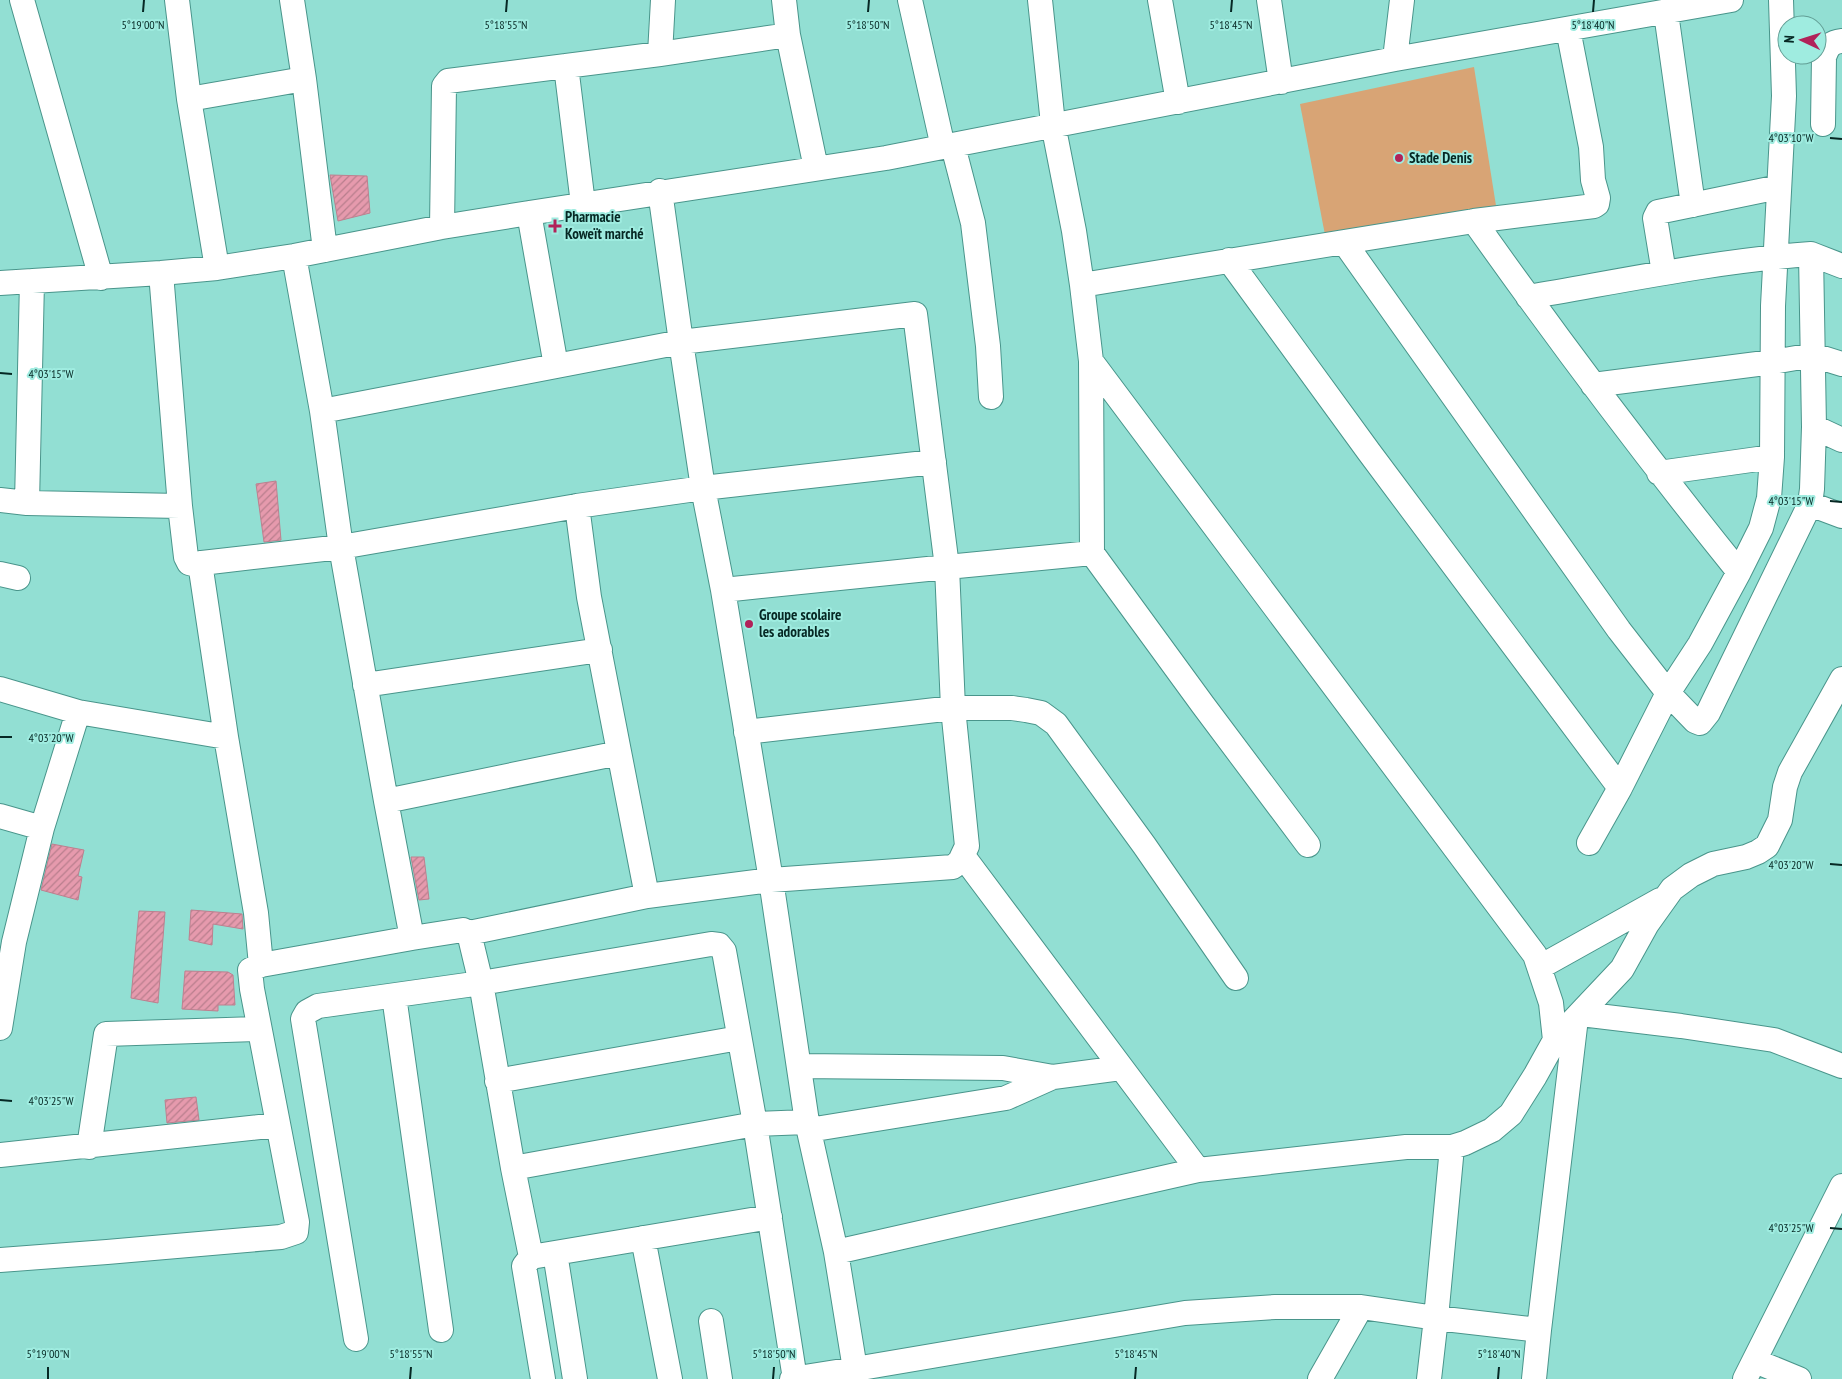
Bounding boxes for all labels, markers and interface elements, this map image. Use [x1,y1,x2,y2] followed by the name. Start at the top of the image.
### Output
[1777,15,1827,65] north arrow
[121,17,165,32] text: 5°19'00"N
[484,17,528,32] text: 5°18'55"N
[846,17,890,32] text: 5°18'50"N
[1209,17,1253,32] text: 5°18'45"N
[1571,17,1615,32] text: 5°18'40"N
[1780,35,1798,43] text: N
[1768,130,1814,145] text: 4°03'10"W
[1409,148,1472,167] place label: Stade Denis
[1393,152,1405,164] marker: Stade Denis
[565,207,644,243] place label: Pharmacie Koweït marché
[549,220,561,232] marker: Pharmacie Koweït marché
[28,366,74,381] text: 4°03'15"W
[1768,493,1814,508] text: 4°03'15"W
[759,605,842,641] place label: Groupe scolaire les adorables
[743,618,755,630] marker: Groupe scolaire les adorables
[28,730,74,745] text: 4°03'20"W
[1768,857,1814,872] text: 4°03'20"W
[28,1093,74,1108] text: 4°03'25"W
[1768,1220,1814,1235] text: 4°03'25"W
[26,1346,70,1361] text: 5°19'00"N
[389,1346,433,1361] text: 5°18'55"N
[752,1346,796,1361] text: 5°18'50"N
[1114,1346,1158,1361] text: 5°18'45"N
[1477,1346,1521,1361] text: 5°18'40"N

